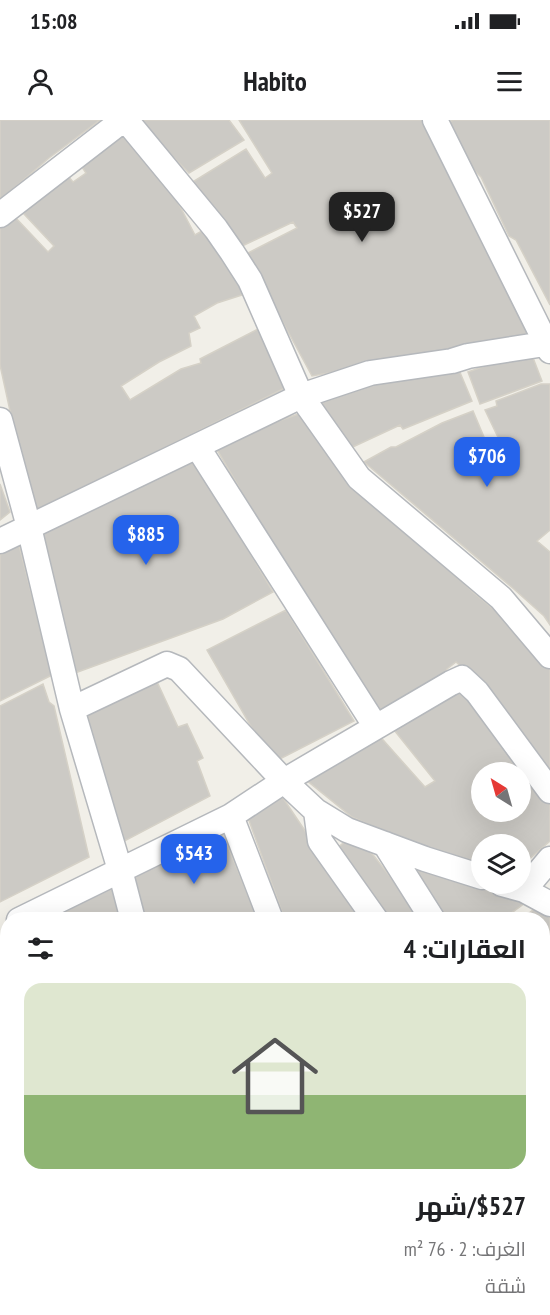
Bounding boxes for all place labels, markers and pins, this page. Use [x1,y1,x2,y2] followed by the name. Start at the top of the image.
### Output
[326,192,398,243] pin: $527
[451,437,523,488] pin: $706
[110,515,182,566] pin: $885
[158,834,230,885] pin: $543

